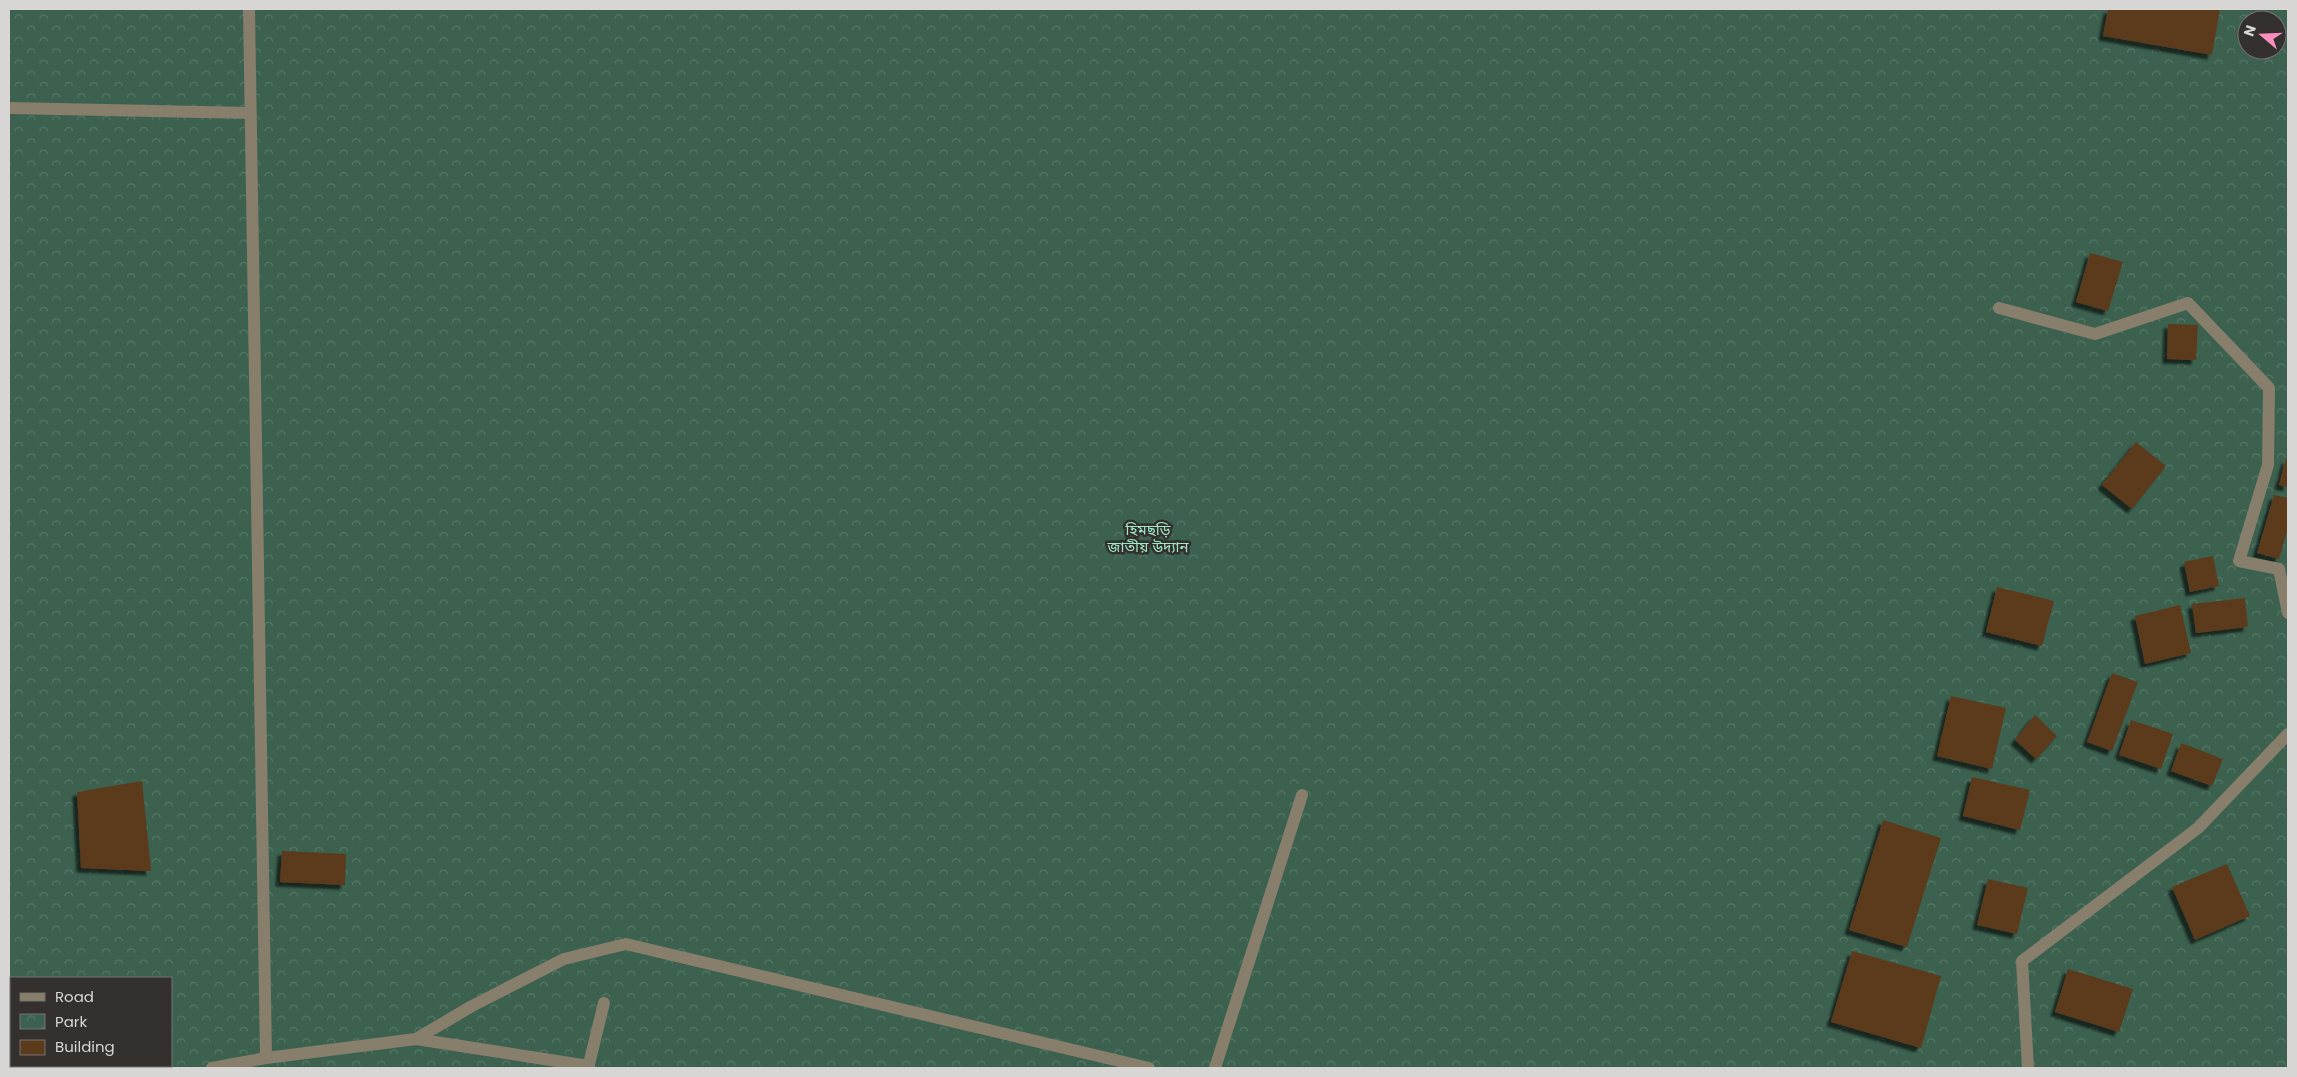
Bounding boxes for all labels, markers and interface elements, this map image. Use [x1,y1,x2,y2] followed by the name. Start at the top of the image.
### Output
[2237,10,2287,60] north arrow
[2239,23,2261,39] text: N
[1107,519,1189,557] park label: হিমছড়ি জাতীয় উদ্যান
[10,977,172,1067] legend
[55,986,94,1007] text: Road
[55,1011,87,1032] text: Park
[55,1036,115,1057] text: Building

